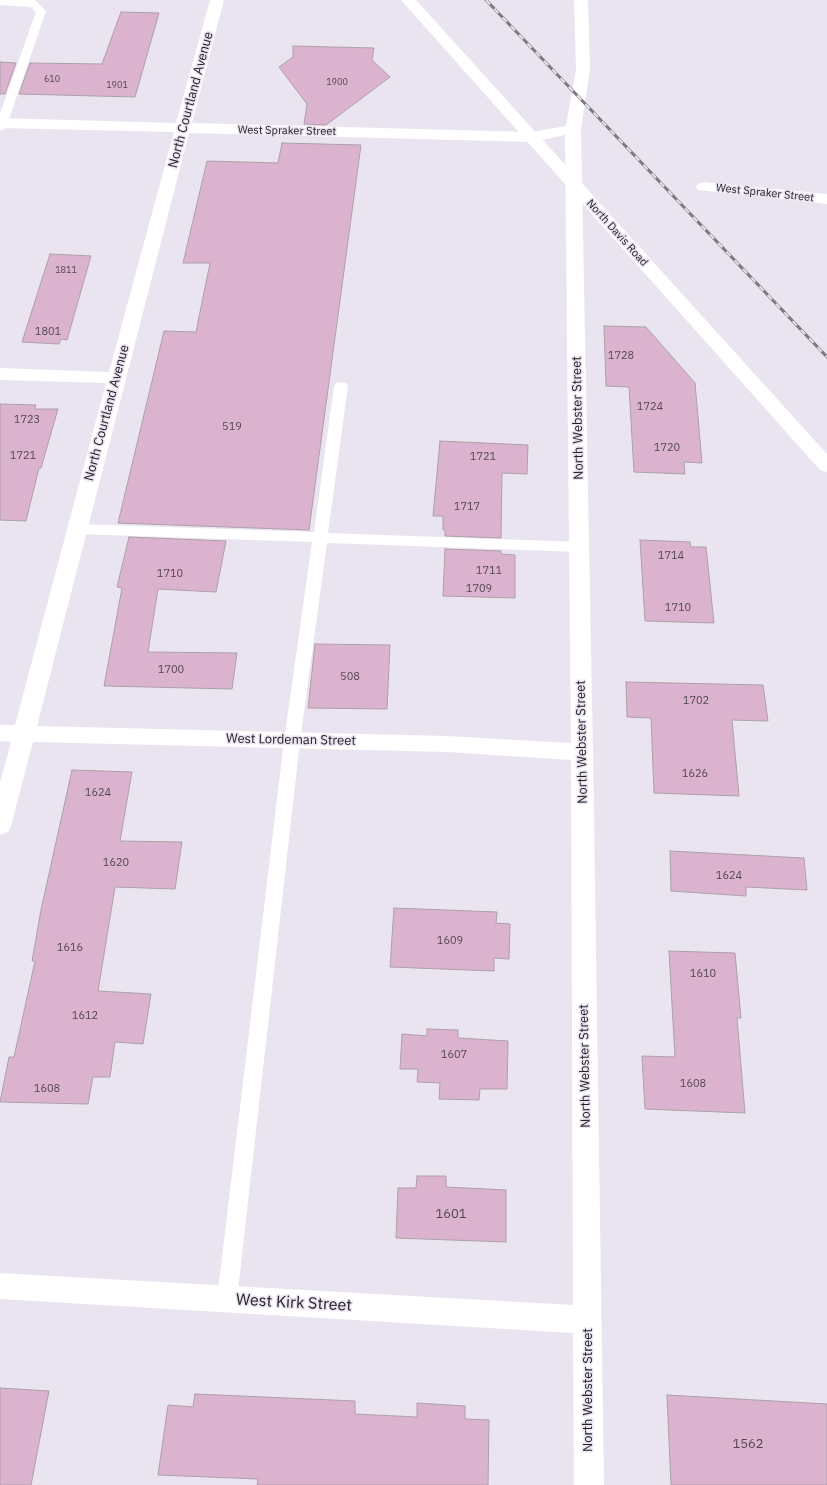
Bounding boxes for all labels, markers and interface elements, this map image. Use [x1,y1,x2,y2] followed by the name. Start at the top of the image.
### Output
[165,30,217,170] street label: North Courtland Avenue
[44,74,60,84] house number: 610
[326,77,348,87] house number: 1900
[106,80,128,90] house number: 1901
[238,124,336,138] street label: West Spraker Street
[715,181,815,205] street label: West Spraker Street
[584,197,650,269] street label: North Davis Road
[55,265,77,275] house number: 1811
[35,325,61,339] house number: 1801
[81,343,133,483] street label: North Courtland Avenue
[608,349,634,363] house number: 1728
[569,356,587,480] street label: North Webster Street
[637,400,663,414] house number: 1724
[14,413,40,427] house number: 1723
[222,420,242,434] house number: 519
[654,441,680,455] house number: 1720
[10,449,36,463] house number: 1721
[470,450,496,464] house number: 1721
[454,500,480,514] house number: 1717
[658,549,684,563] house number: 1714
[476,564,502,578] house number: 1711
[157,567,183,581] house number: 1710
[466,582,492,596] house number: 1709
[665,601,691,615] house number: 1710
[158,663,184,677] house number: 1700
[340,670,360,684] house number: 508
[573,680,591,804] street label: North Webster Street
[683,694,709,708] house number: 1702
[226,731,356,749] street label: West Lordeman Street
[682,767,708,781] house number: 1626
[85,786,111,800] house number: 1624
[103,856,129,870] house number: 1620
[716,869,742,883] house number: 1624
[437,934,463,948] house number: 1609
[57,941,83,955] house number: 1616
[690,967,716,981] house number: 1610
[576,1004,594,1128] street label: North Webster Street
[72,1009,98,1023] house number: 1612
[441,1048,467,1062] house number: 1607
[680,1077,706,1091] house number: 1608
[34,1082,60,1096] house number: 1608
[435,1206,467,1222] house number: 1601
[236,1290,352,1316] street label: West Kirk Street
[580,1328,596,1452] street label: North Webster Street
[732,1436,764,1452] house number: 1562

